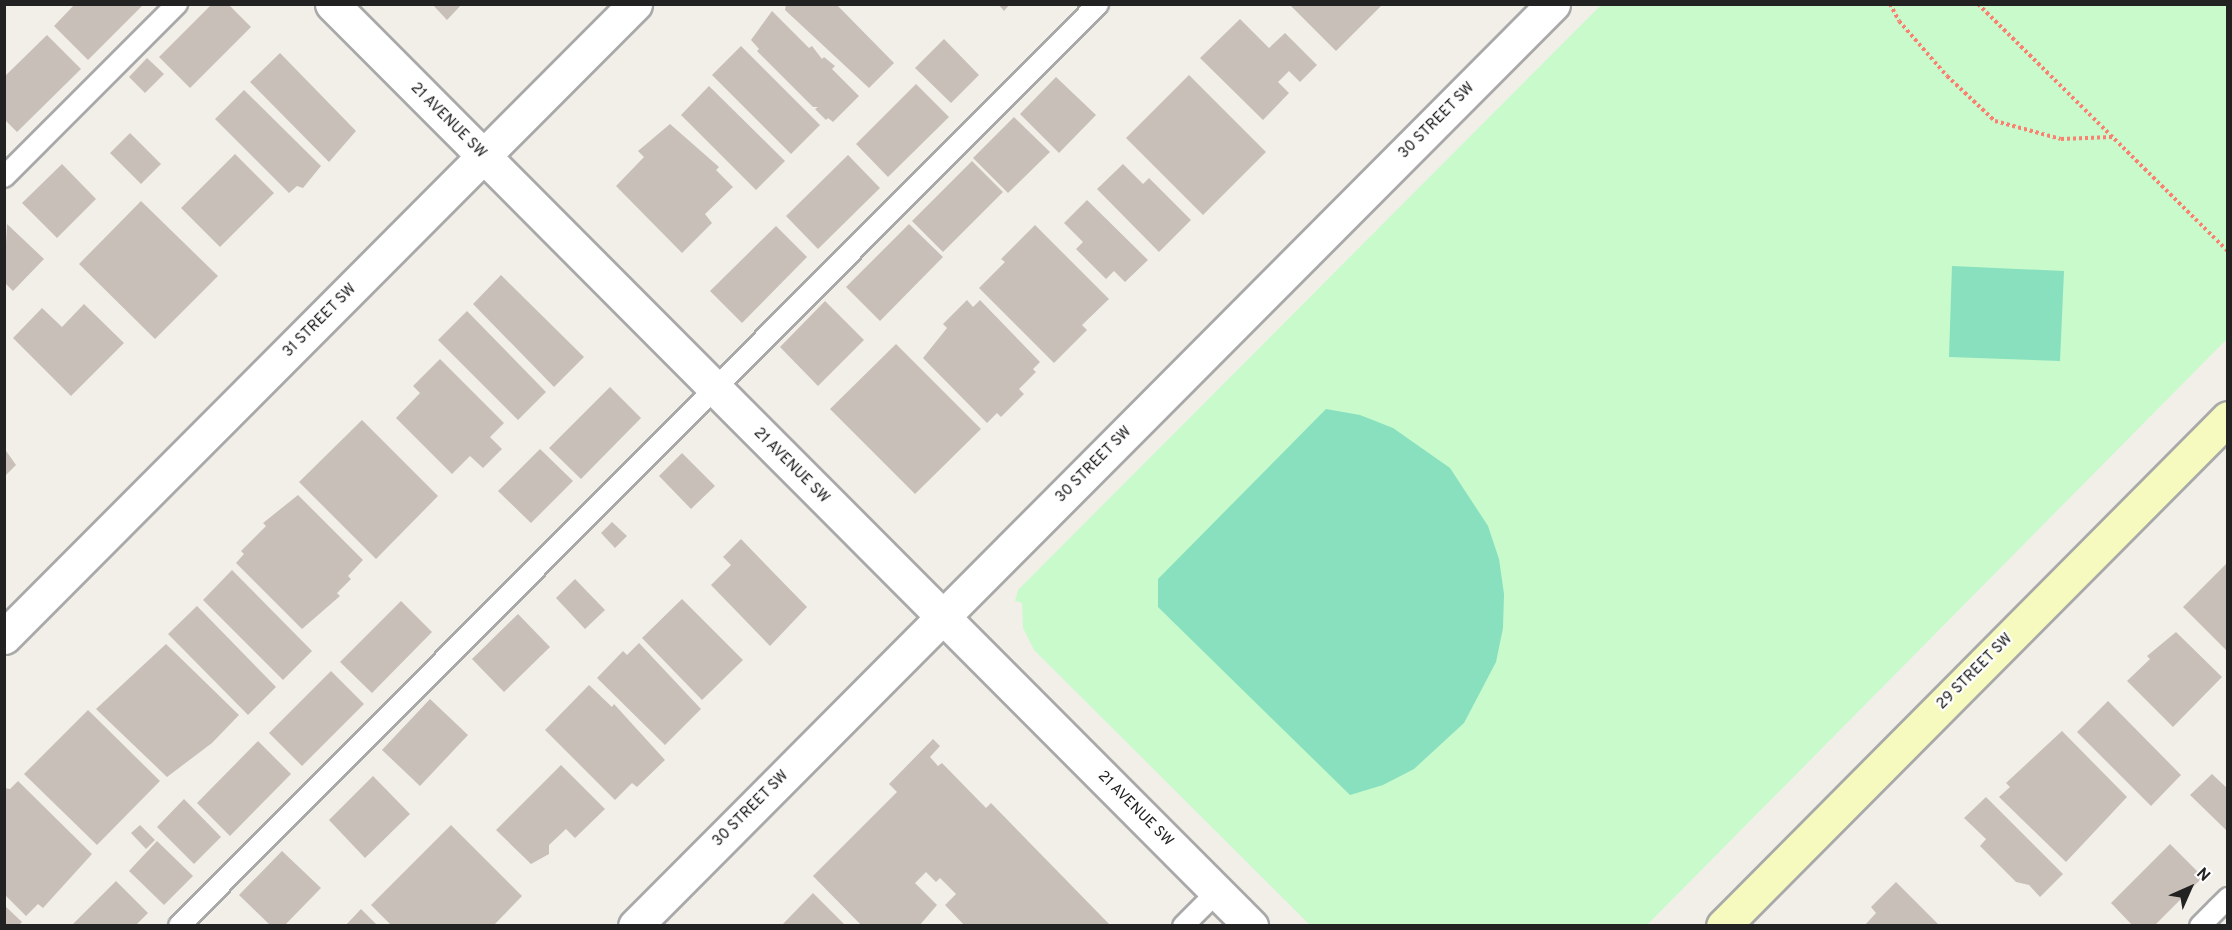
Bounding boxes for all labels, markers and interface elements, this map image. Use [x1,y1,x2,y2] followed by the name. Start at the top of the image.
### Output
[406,79,490,163] street label: 21 AVENUE SW
[1395,79,1479,163] street label: 30 STREET SW
[279,280,361,362] street label: 31 STREET SW
[1052,423,1136,507] street label: 30 STREET SW
[749,424,833,508] street label: 21 AVENUE SW
[1933,630,2017,714] street label: 29 STREET SW
[709,767,793,851] street label: 30 STREET SW
[1093,767,1177,851] street label: 21 AVENUE SW
[2160,858,2220,918] north arrow
[2192,864,2214,886] text: N

